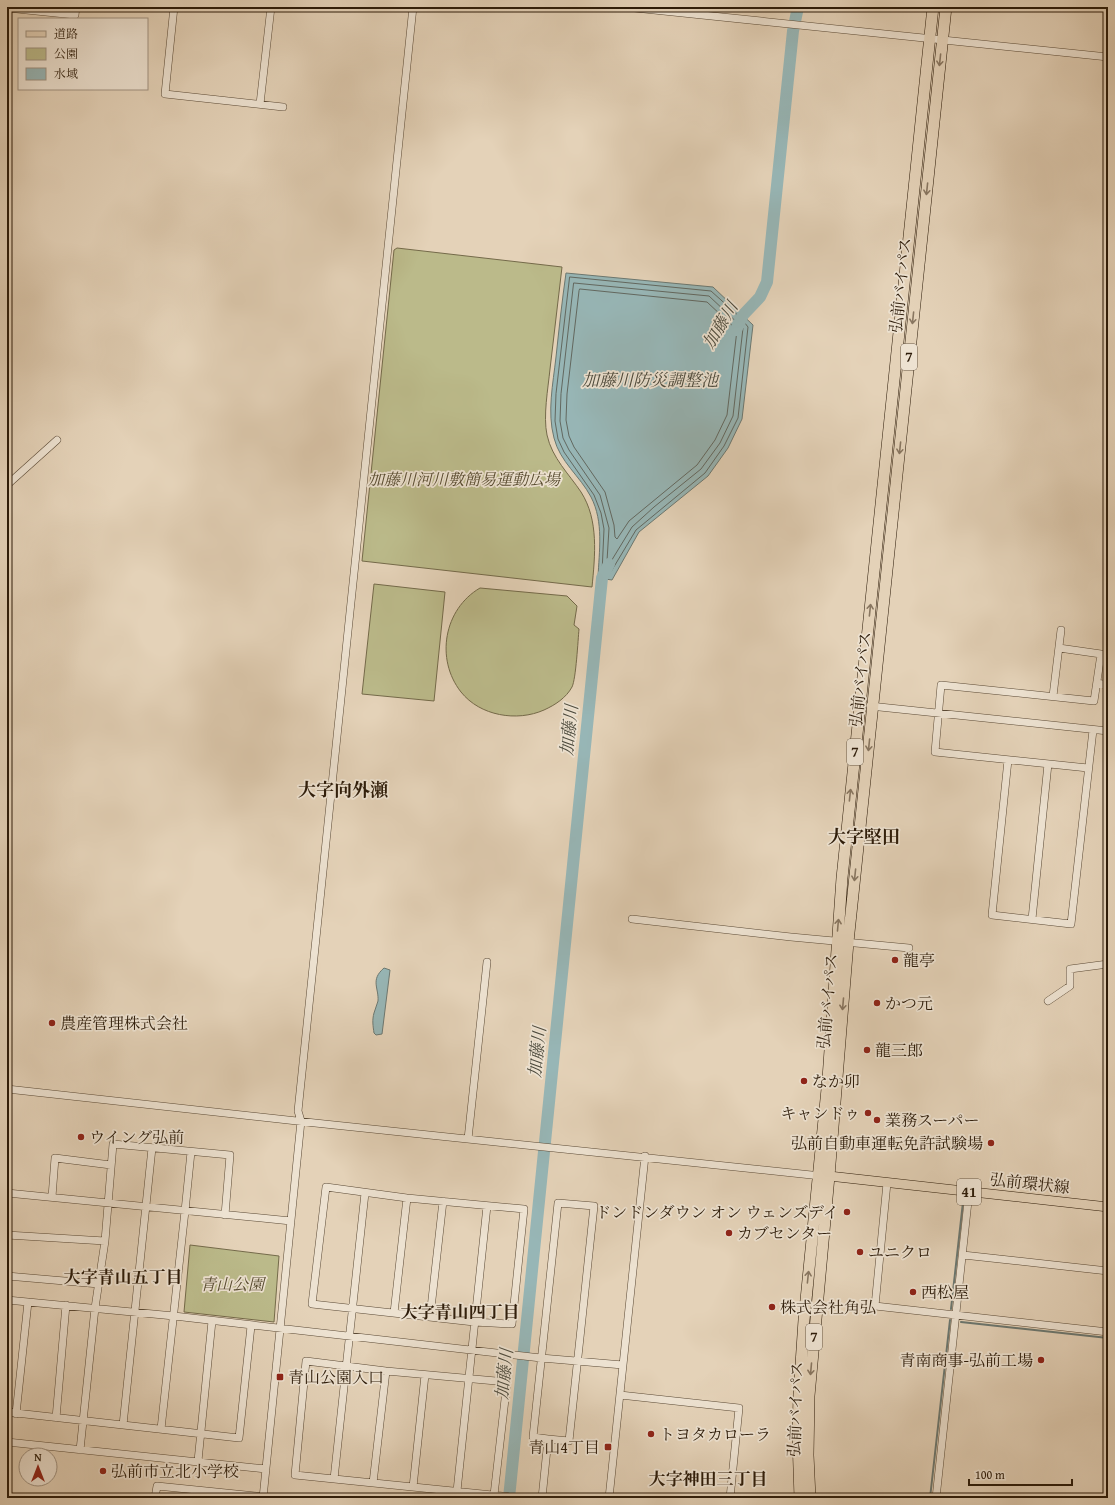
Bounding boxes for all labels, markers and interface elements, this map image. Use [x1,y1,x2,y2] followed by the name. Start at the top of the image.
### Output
[18,18,148,90] legend
[54,25,78,42] text: 道路
[54,45,78,62] text: 公園
[936,53,944,66] one-way arrow
[54,65,78,82] text: 水域
[923,182,930,195] one-way arrow
[883,236,917,334] street label: 弘前バイパス
[696,295,744,353] water label: 加藤川
[909,311,917,324] one-way arrow
[901,344,917,370] road number: 7
[582,367,720,392] water label: 加藤川防災調整池
[896,441,903,454] one-way arrow
[368,467,562,491] park label: 加藤川河川敷簡易運動広場
[866,604,873,617] one-way arrow
[843,630,877,728] street label: 弘前バイパス
[553,701,584,757] water label: 加藤川
[865,738,872,751] one-way arrow
[847,739,863,765] road number: 7
[298,776,388,803] district label: 大字向外瀬
[847,789,854,802] one-way arrow
[828,823,900,850] district label: 大字堅田
[852,868,859,881] one-way arrow
[834,919,842,932] one-way arrow
[903,948,935,972] place label: 龍亭
[811,952,843,1050] street label: 弘前バイパス
[890,955,900,965] marker: 龍亭
[885,991,933,1015] place label: かつ元
[840,997,847,1010] one-way arrow
[872,998,882,1008] marker: かつ元
[60,1011,188,1035] place label: 農産管理株式会社
[47,1018,57,1028] marker: 農産管理株式会社
[521,1023,552,1079] water label: 加藤川
[875,1038,923,1062] place label: 龍三郎
[862,1045,872,1055] marker: 龍三郎
[812,1069,860,1093] place label: なか卯
[799,1076,809,1086] marker: なか卯
[780,1101,860,1125] place label: キャンドゥ
[863,1108,873,1118] marker: キャンドゥ
[885,1108,979,1132] place label: 業務スーパー
[872,1115,882,1125] marker: 業務スーパー
[89,1125,184,1149] place label: ウイング弘前
[791,1131,983,1155] place label: 弘前自動車運転免許試験場
[76,1132,86,1142] marker: ウイング弘前
[986,1138,996,1148] marker: 弘前自動車運転免許試験場
[989,1167,1071,1199] street label: 弘前環状線
[957,1179,981,1205] road number: 41
[595,1200,839,1224] place label: ドンドンダウン オン ウェンズデイ
[842,1207,852,1217] marker: ドンドンダウン オン ウェンズデイ
[737,1221,832,1245] place label: カブセンター
[724,1228,734,1238] marker: カブセンター
[868,1240,932,1264] place label: ユニクロ
[855,1247,865,1257] marker: ユニクロ
[64,1264,183,1289] district label: 大字青山五丁目
[804,1271,812,1284] one-way arrow
[200,1272,267,1296] park label: 青山公園
[921,1280,969,1304] place label: 西松屋
[908,1287,918,1297] marker: 西松屋
[780,1295,876,1319] place label: 株式会社角弘
[401,1299,520,1324] district label: 大字青山四丁目
[767,1302,777,1312] marker: 株式会社角弘
[806,1324,822,1350] road number: 7
[488,1345,519,1401] water label: 加藤川
[900,1348,1033,1372] place label: 青南商事-弘前工場
[1036,1355,1046,1365] marker: 青南商事-弘前工場
[781,1361,809,1457] street label: 弘前バイパス
[807,1362,815,1375] one-way arrow
[288,1365,384,1389] place label: 青山公園入口
[275,1372,285,1382] marker: 青山公園入口
[659,1422,771,1446] place label: トヨタカローラ
[646,1429,656,1439] marker: トヨタカローラ
[528,1435,600,1459] place label: 青山4丁目
[603,1442,613,1452] marker: 青山4丁目
[18,1447,58,1487] north arrow
[34,1449,42,1465] text: N
[111,1459,239,1483] place label: 弘前市立北小学校
[969,1461,1072,1487] scale bar
[98,1466,108,1476] marker: 弘前市立北小学校
[649,1466,768,1491] district label: 大字神田三丁目
[975,1466,1005,1483] text: 100 m

